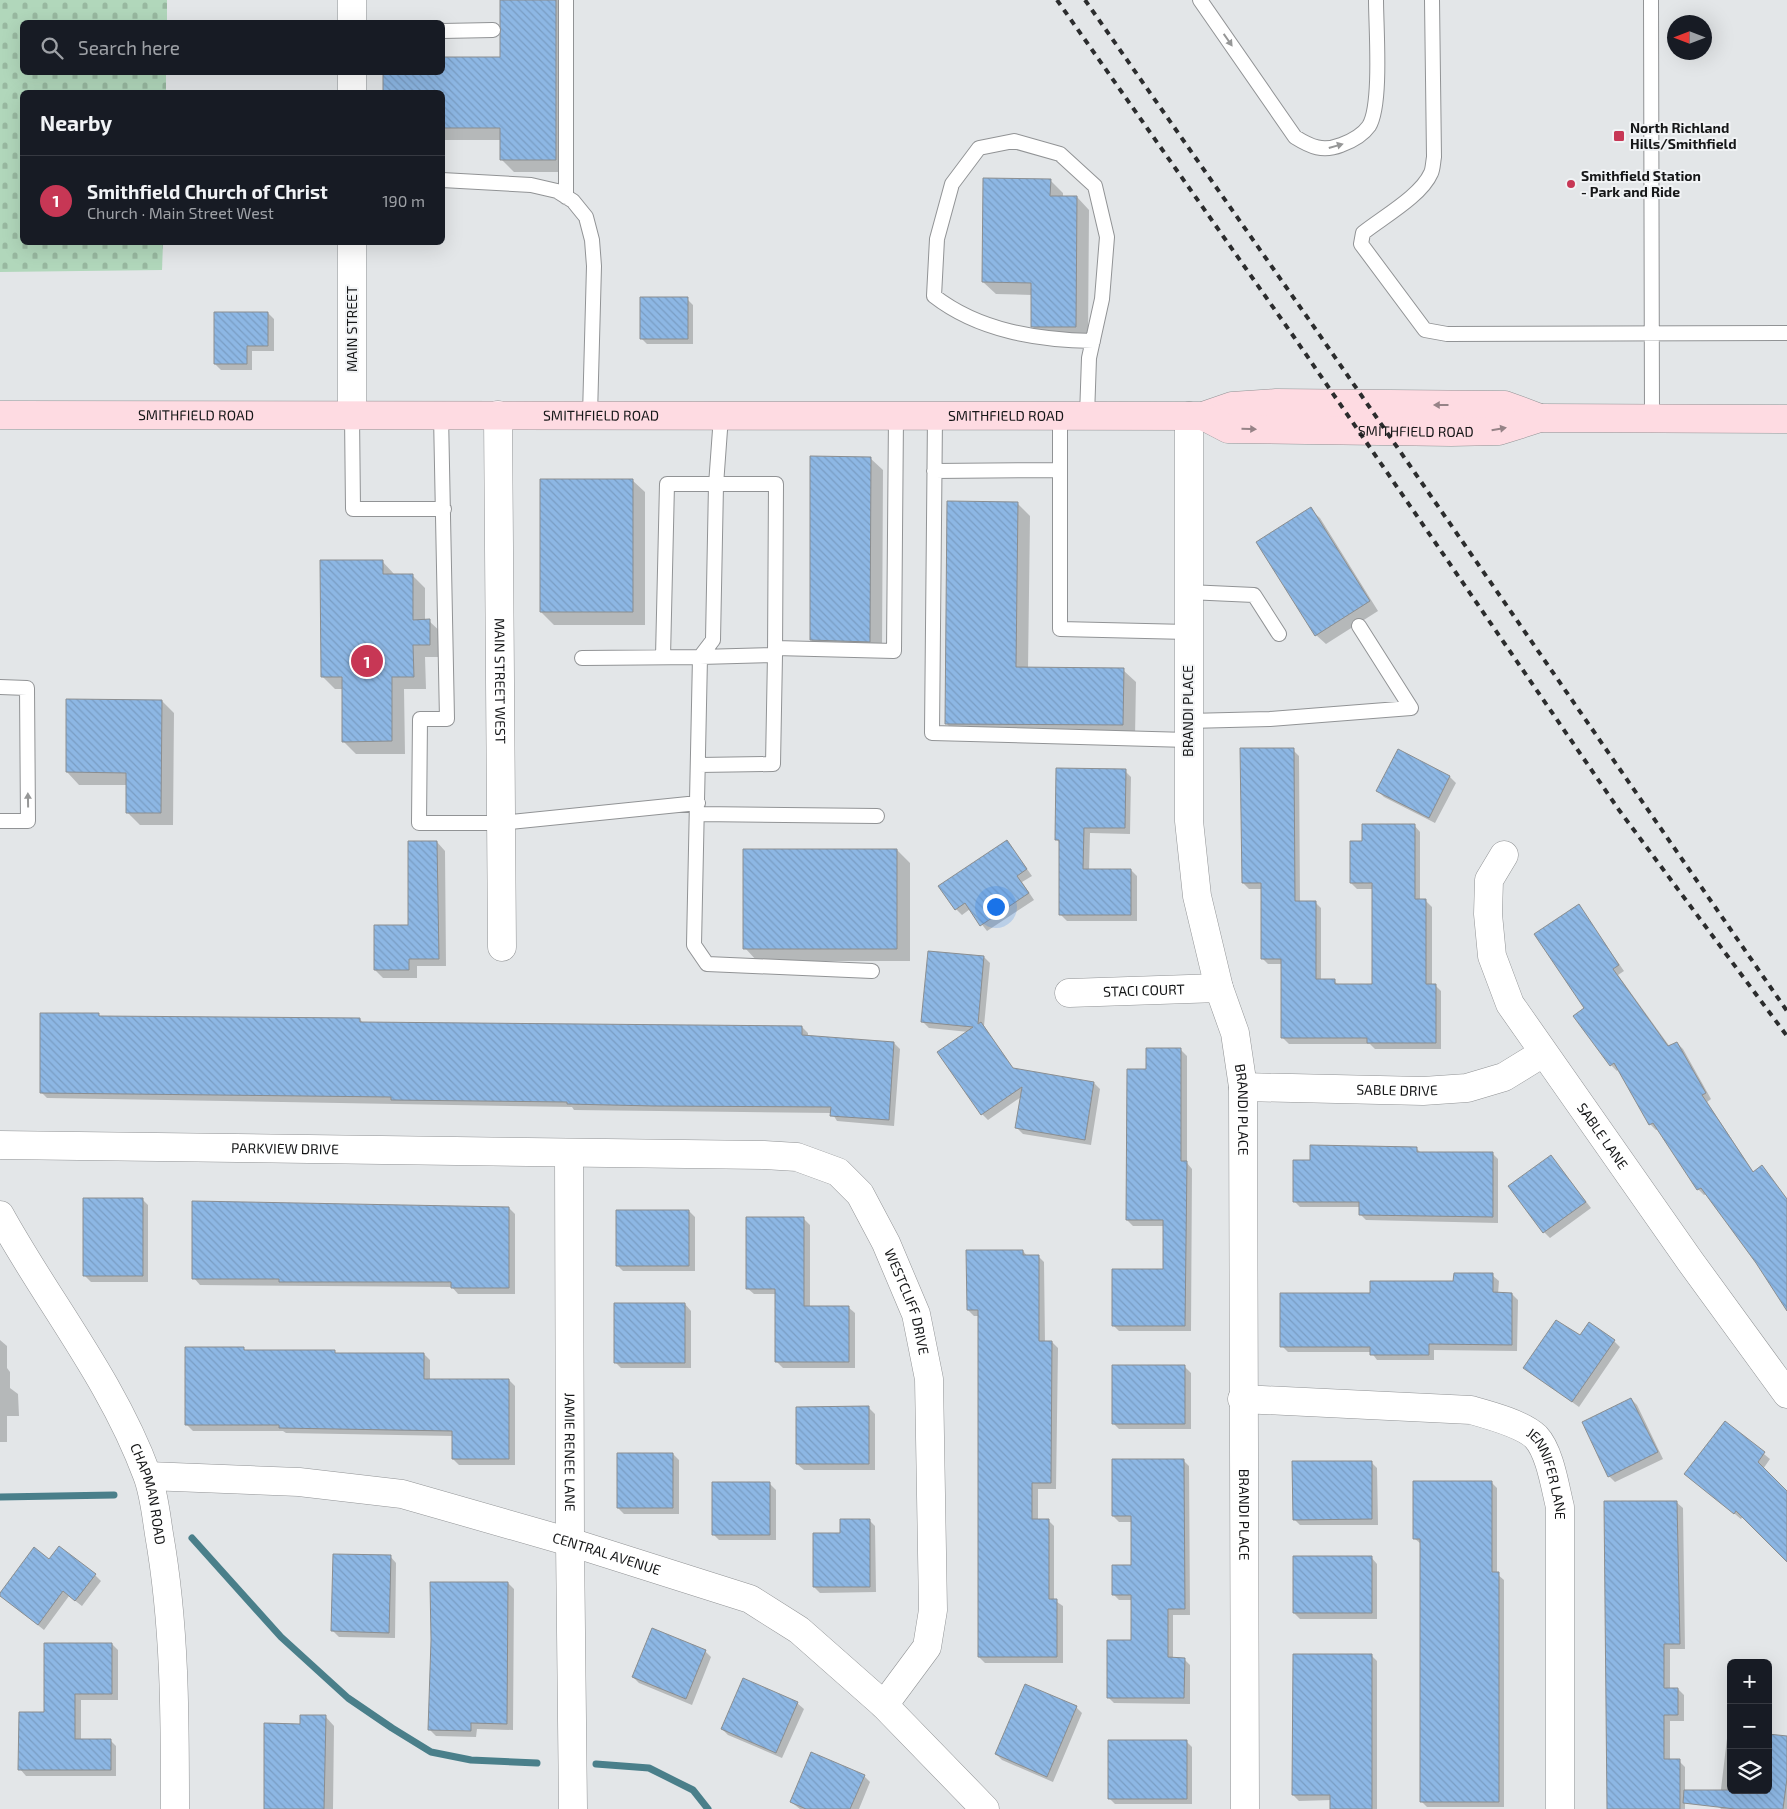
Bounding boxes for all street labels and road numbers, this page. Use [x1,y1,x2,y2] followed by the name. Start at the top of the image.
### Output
[343,286,360,372] street label: MAIN STREET
[138,406,254,423] street label: SMITHFIELD ROAD
[543,406,659,424] street label: SMITHFIELD ROAD
[948,407,1064,424] street label: SMITHFIELD ROAD
[1358,422,1474,440] street label: SMITHFIELD ROAD
[492,618,509,744] street label: MAIN STREET WEST
[1179,665,1196,757] street label: BRANDI PLACE
[1103,980,1185,1000] street label: STACI COURT
[1232,1063,1252,1156] street label: BRANDI PLACE
[1356,1081,1438,1099] street label: SABLE DRIVE
[1574,1099,1632,1172] street label: SABLE LANE
[231,1139,339,1157] street label: PARKVIEW DRIVE
[881,1246,933,1356] street label: WESTCLIFF DRIVE
[562,1392,579,1512] street label: JAMIE RENEE LANE
[1524,1424,1570,1520] street label: JENNIFER LANE
[127,1441,170,1546] street label: CHAPMAN ROAD
[1236,1469,1253,1561] street label: BRANDI PLACE
[551,1528,663,1578] street label: CENTRAL AVENUE

